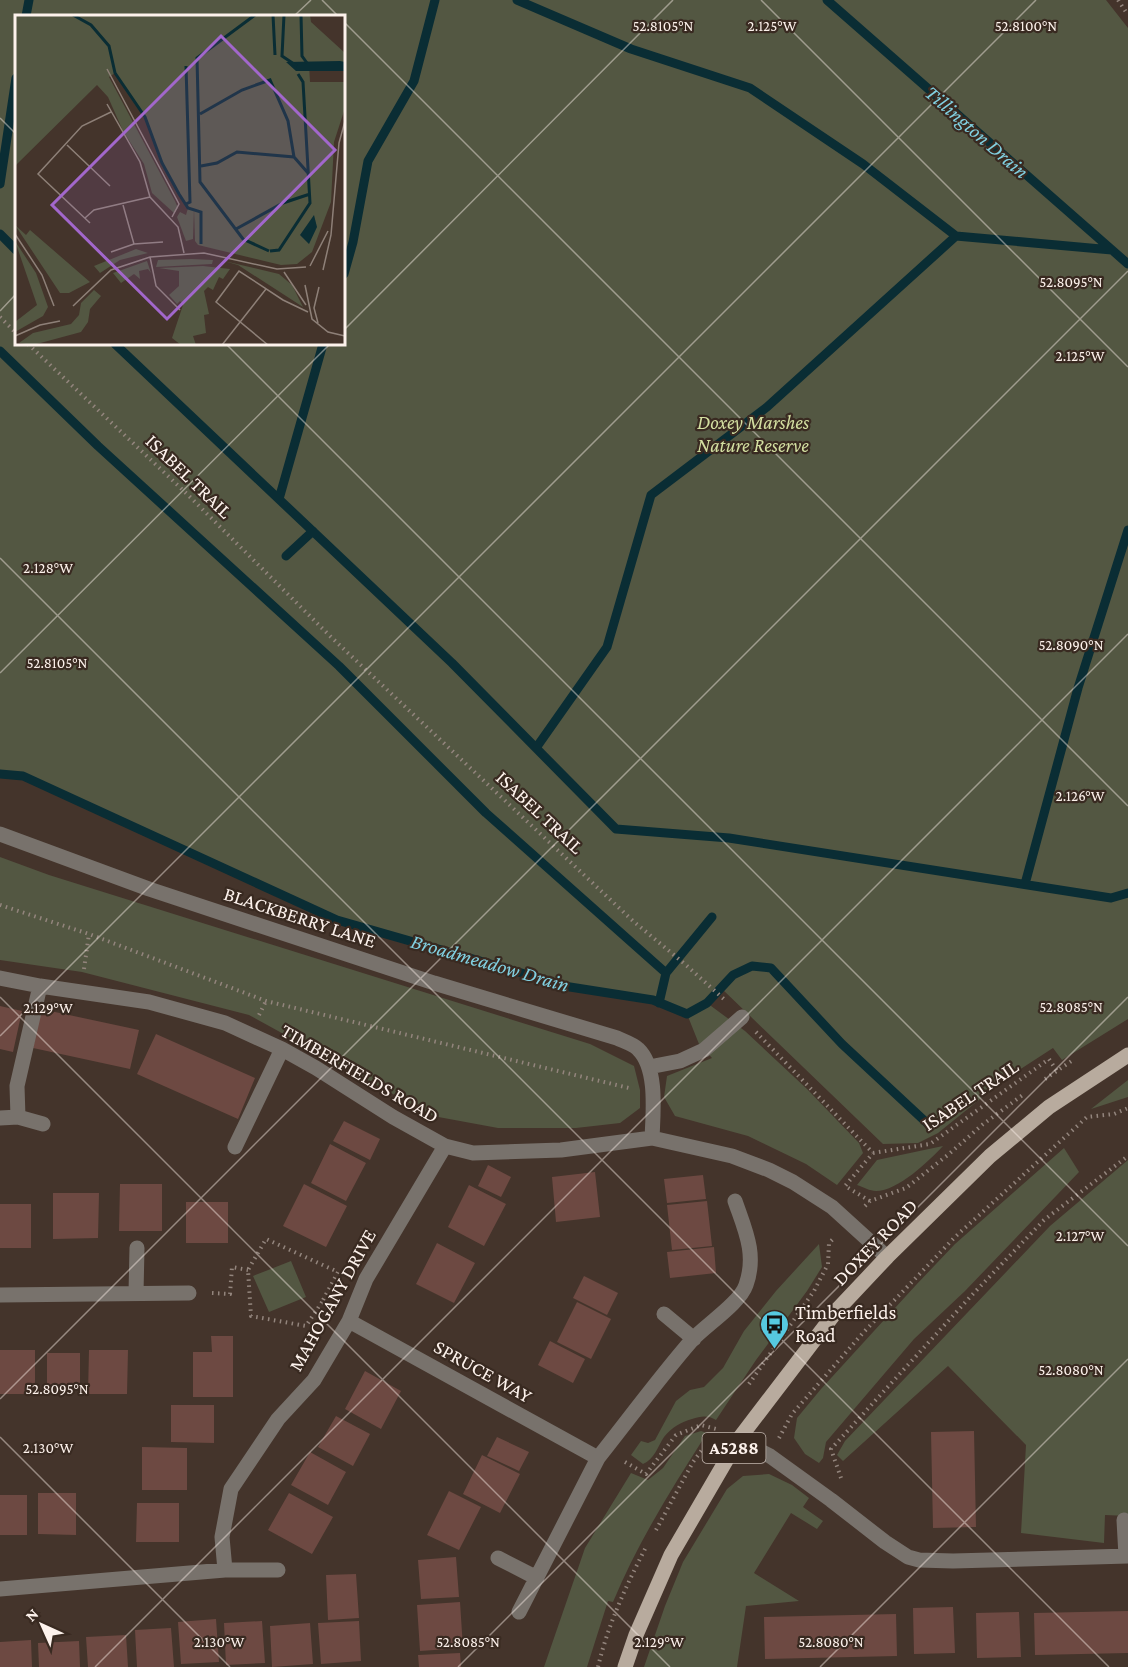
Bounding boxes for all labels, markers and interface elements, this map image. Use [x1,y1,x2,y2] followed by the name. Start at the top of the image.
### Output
[15,15,345,345] inset map
[633,18,694,34] text: 52.8105°N
[748,18,797,34] text: 2.125°W
[995,18,1057,34] text: 52.8100°N
[920,80,1034,184] water label: Tillington Drain
[1039,274,1103,290] text: 52.8095°N
[1056,348,1105,364] text: 2.125°W
[697,411,810,456] park label: Doxey Marshes Nature Reserve
[141,430,237,523] street label: ISABEL TRAIL
[23,560,73,576] text: 2.128°W
[1038,637,1104,653] text: 52.8090°N
[27,655,88,671] text: 52.8105°N
[492,766,588,858] street label: ISABEL TRAIL
[1056,788,1105,804] text: 2.126°W
[221,882,379,952] street label: BLACKBERRY LANE
[408,929,572,997] water label: Broadmeadow Drain
[1039,999,1103,1015] text: 52.8085°N
[23,1000,73,1016] text: 2.129°W
[277,1019,443,1127] street label: TIMBERFIELDS ROAD
[918,1055,1022,1135] street label: ISABEL TRAIL
[828,1194,922,1290] street label: DOXEY ROAD
[284,1225,380,1375] street label: MAHOGANY DRIVE
[1056,1228,1105,1244] text: 2.127°W
[795,1301,897,1346] place label: Timberfields Road
[758,1308,790,1350] bus stop icon: Timberfields Road
[430,1335,536,1407] street label: SPRUCE WAY
[1038,1362,1104,1378] text: 52.8080°N
[25,1381,89,1397] text: 52.8095°N
[702,1433,766,1463] road number: A5288
[23,1440,73,1456] text: 2.130°W
[12,1595,72,1655] north arrow
[22,1605,42,1625] text: N
[194,1634,244,1650] text: 2.130°W
[436,1634,500,1650] text: 52.8085°N
[634,1634,684,1650] text: 2.129°W
[798,1634,864,1650] text: 52.8080°N

